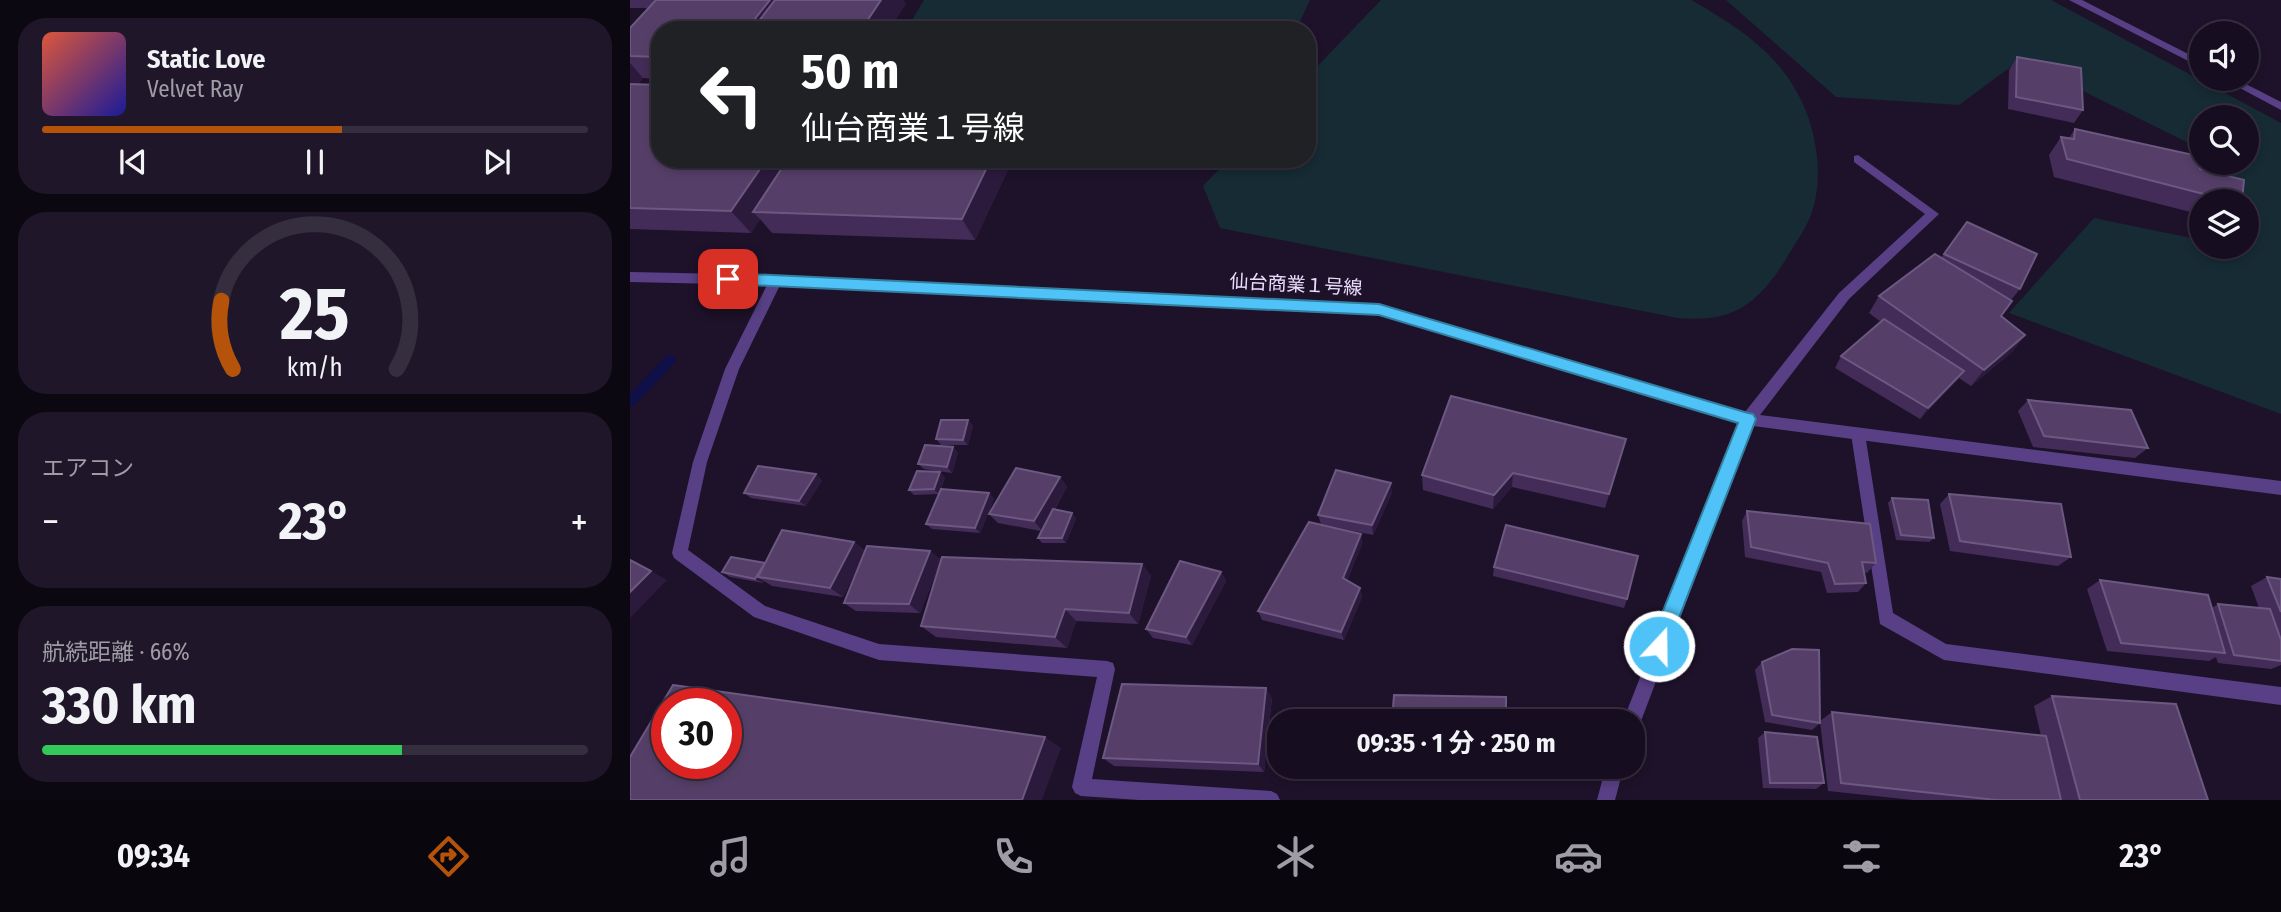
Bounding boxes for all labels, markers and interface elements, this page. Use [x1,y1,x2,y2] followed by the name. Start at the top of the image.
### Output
[2189,21,2259,259] map controls
[2189,21,2259,91] button: sound
[801,42,899,101] text: 50 m
[147,44,265,75] text: Static Love
[686,49,777,140] icon: left
[147,75,243,103] text: Velvet Ray
[2189,105,2259,175] button: search
[801,109,1025,147] text: 仙台商業１号線
[114,143,152,181] icon: previous
[296,143,334,181] icon: pause
[478,143,516,181] icon: next
[2189,189,2259,259] button: layers
[698,249,758,309] pin
[709,260,747,298] icon: arrive
[1229,270,1363,299] street label: 仙台商業１号線
[279,271,350,358] text: 25
[287,353,343,383] text: km/h
[42,454,134,482] text: エアコン
[278,490,351,553] text: 23°
[42,499,59,545] text: −
[571,499,588,545] text: +
[1622,609,1696,683] position arrow
[42,638,190,666] text: 航続距離 · 66%
[42,674,197,737] text: 330 km
[651,688,742,779] speed limit sign: 30
[1356,728,1556,759] text: 09:35 · 1 分 · 250 m
[424,832,473,881] icon: directions
[706,832,755,881] icon: music
[989,832,1038,881] icon: phone
[1271,832,1320,881] icon: climate
[1554,832,1603,881] icon: car
[1837,832,1886,881] icon: filters
[117,837,190,875] text: 09:34
[2119,837,2164,875] text: 23°

